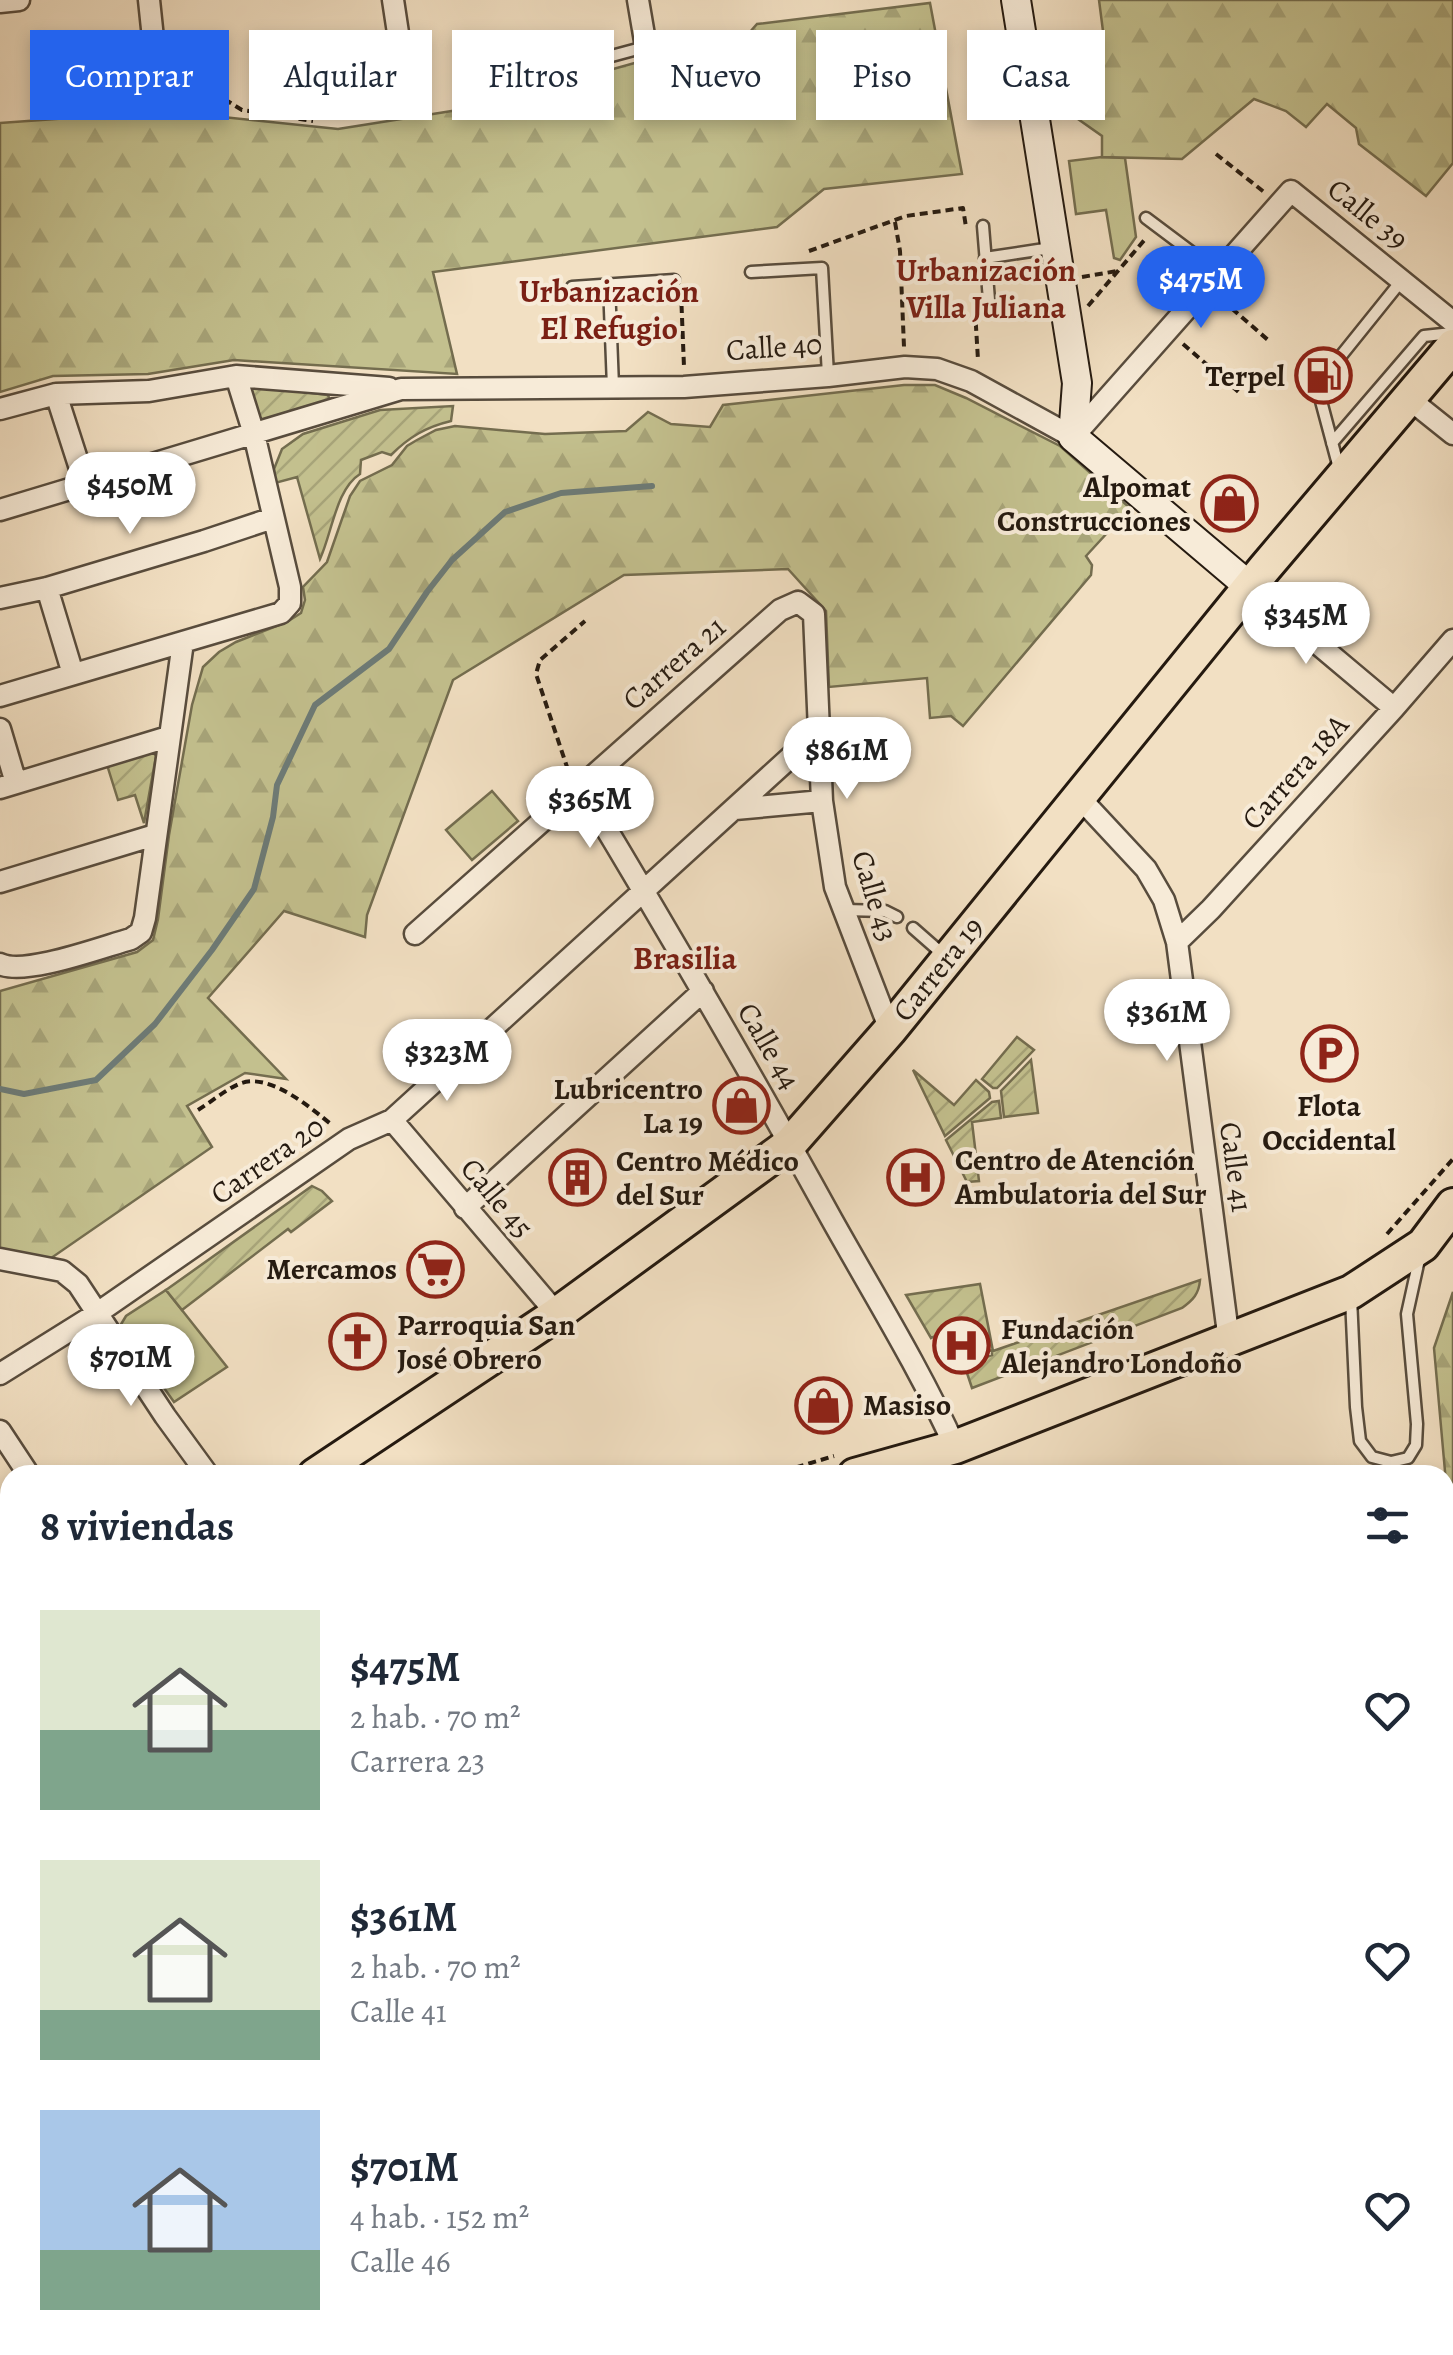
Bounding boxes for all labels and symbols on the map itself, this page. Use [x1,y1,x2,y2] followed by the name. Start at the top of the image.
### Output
[1319,169,1417,259] street label: Calle 39
[1131,246,1271,331] pin: $475M
[896,248,1076,329] district label: Urbanización Villa Juliana
[519,269,699,350] district label: Urbanización El Refugio
[725,324,823,370] street label: Calle 40
[1294,346,1354,406] fuel station icon: Terpel
[1205,356,1285,396] place label: Terpel
[60,452,200,537] pin: $450M
[997,467,1191,541] place label: Alpomat Construcciones
[1200,474,1260,534] shop icon: Alpomat Construcciones
[1236,582,1376,667] pin: $345M
[614,607,734,719] street label: Carrera 21
[1233,705,1358,838] street label: Carrera 18A
[777,717,917,802] pin: $861M
[520,766,660,851] pin: $365M
[842,846,908,946] street label: Calle 43
[883,908,993,1030] street label: Carrera 19
[633,936,737,980] district label: Brasilia
[1097,979,1237,1064] pin: $361M
[728,995,810,1097] street label: Calle 44
[377,1019,517,1104] pin: $323M
[1299,1023,1359,1083] parking icon: Flota Occidental
[554,1069,703,1143] place label: Lubricentro La 19
[712,1076,772,1136] shop icon: Lubricentro La 19
[1262,1086,1396,1160] place label: Flota Occidental
[202,1106,332,1214] street label: Carrera 20
[1210,1119,1262,1215] street label: Calle 41
[954,1140,1207,1214] place label: Centro de Atención Ambulatoria del Sur
[616,1141,799,1215] place label: Centro Médico del Sur
[886,1147,946,1207] hospital icon: Centro de Atención Ambulatoria del Sur
[547,1148,607,1208] building icon: Centro Médico del Sur
[452,1149,542,1247] street label: Calle 45
[406,1239,466,1299] supermarket icon: Mercamos
[266,1249,397,1289] place label: Mercamos
[397,1305,576,1379] place label: Parroquia San José Obrero
[1000,1309,1242,1383] place label: Fundación Alejandro Londoño
[328,1312,388,1372] church icon: Parroquia San José Obrero
[932,1316,992,1376] hospital icon: Fundación Alejandro Londoño
[61,1324,201,1409] pin: $701M
[794,1375,854,1435] shop icon: Masiso
[863,1385,951,1425] place label: Masiso

